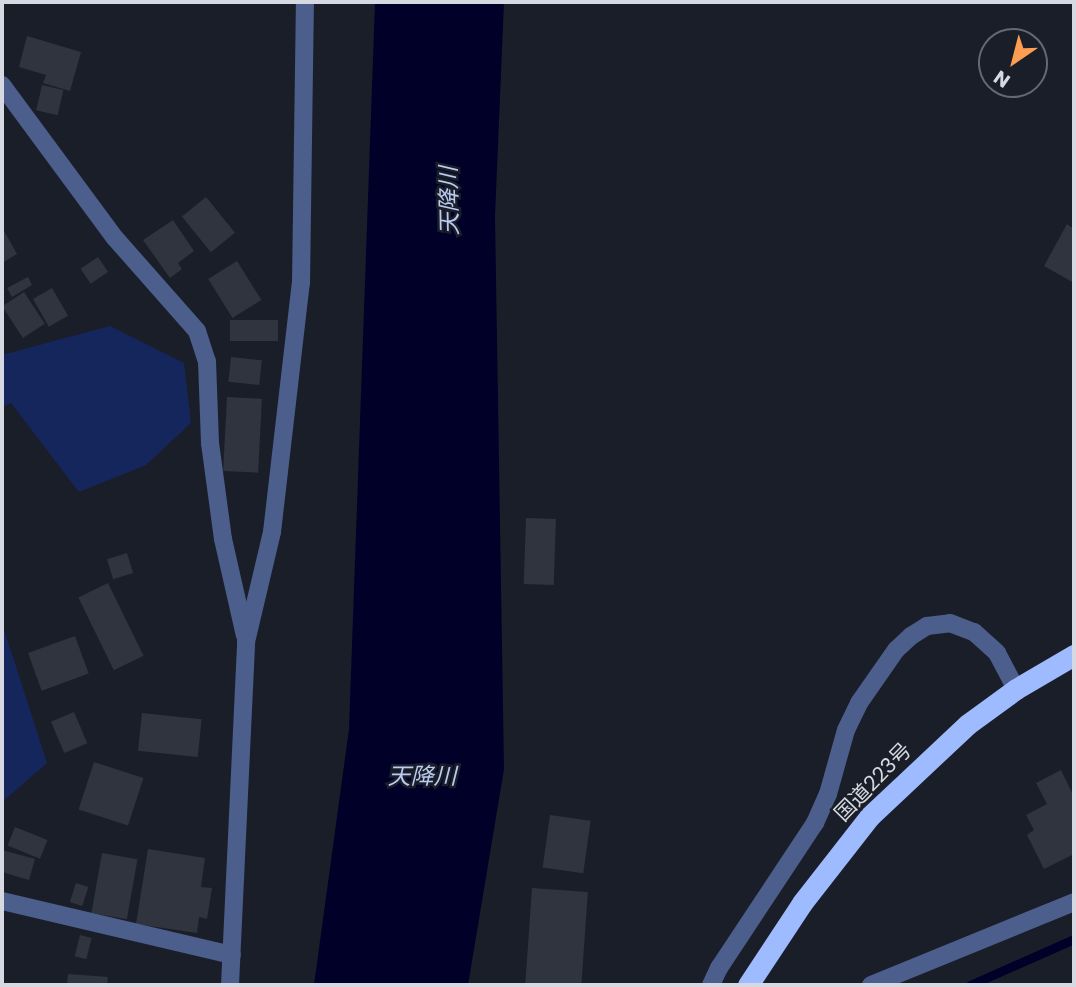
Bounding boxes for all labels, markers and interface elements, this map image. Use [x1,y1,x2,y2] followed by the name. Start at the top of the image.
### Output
[978,28,1048,98] north arrow
[988,64,1015,94] text: N
[435,166,463,236] water label: 天降川
[829,737,917,827] street label: 国道223号
[388,762,456,790] water label: 天降川

